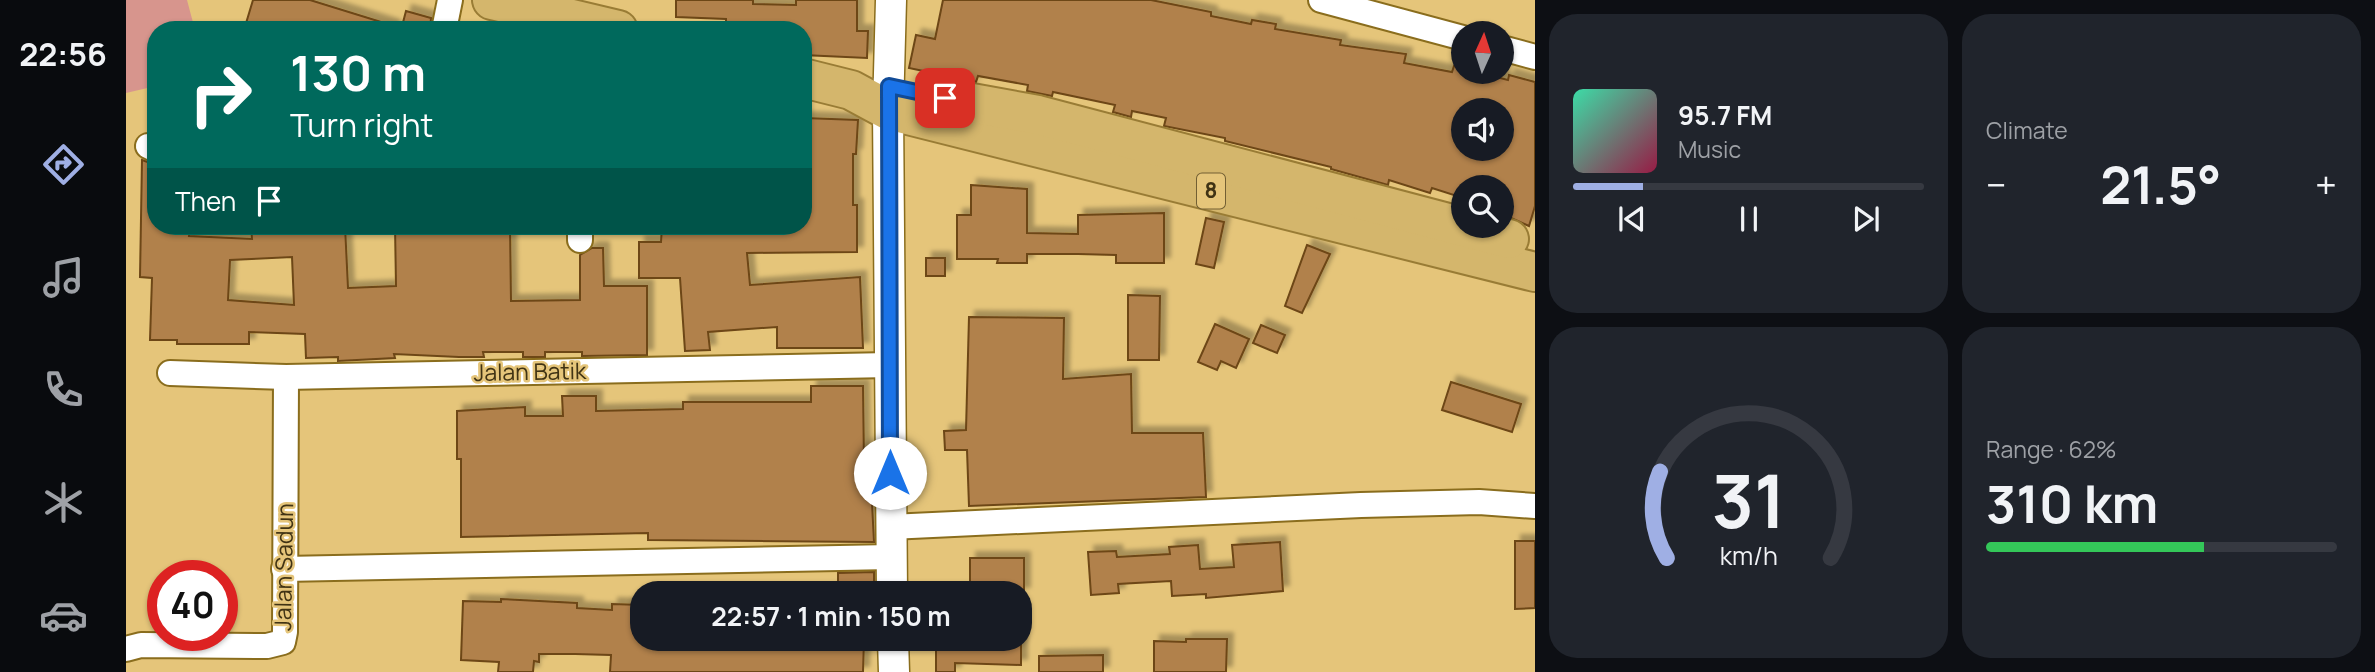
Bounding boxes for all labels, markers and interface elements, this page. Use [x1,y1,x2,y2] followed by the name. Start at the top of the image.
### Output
[1451,21,1514,84] north arrow
[1451,21,1514,238] map controls
[19,32,107,76] text: 22:56
[290,39,426,106] text: 130 m
[175,49,266,140] icon: right
[915,68,975,128] pin
[926,79,964,117] icon: arrive
[1678,97,1772,133] text: 95.7 FM
[1451,98,1514,161] button: sound
[290,103,433,147] text: Turn right
[1986,114,2068,146] text: Climate
[1678,133,1741,165] text: Music
[39,140,88,189] icon: directions
[2100,149,2221,220] text: 21.5°
[1986,158,2007,210] text: −
[2315,158,2337,210] text: +
[1197,174,1225,208] road number: 8
[1451,175,1514,238] button: search
[250,182,288,220] icon: arrive
[175,183,236,219] text: Then
[1613,200,1651,238] icon: previous
[1730,200,1768,238] icon: pause
[1847,200,1885,238] icon: next
[39,253,88,302] icon: music
[473,354,587,388] street label: Jalan Batik
[39,365,88,414] icon: phone
[1986,433,2117,465] text: Range · 62%
[853,436,927,510] position arrow
[1711,451,1786,551] text: 31
[1986,468,2158,539] text: 310 km
[39,478,88,527] icon: climate
[266,503,300,631] street label: Jalan Sadun
[1719,538,1778,573] text: km/h
[147,560,238,651] speed limit sign: 40
[39,591,88,640] icon: car
[711,598,951,634] text: 22:57 · 1 min · 150 m

